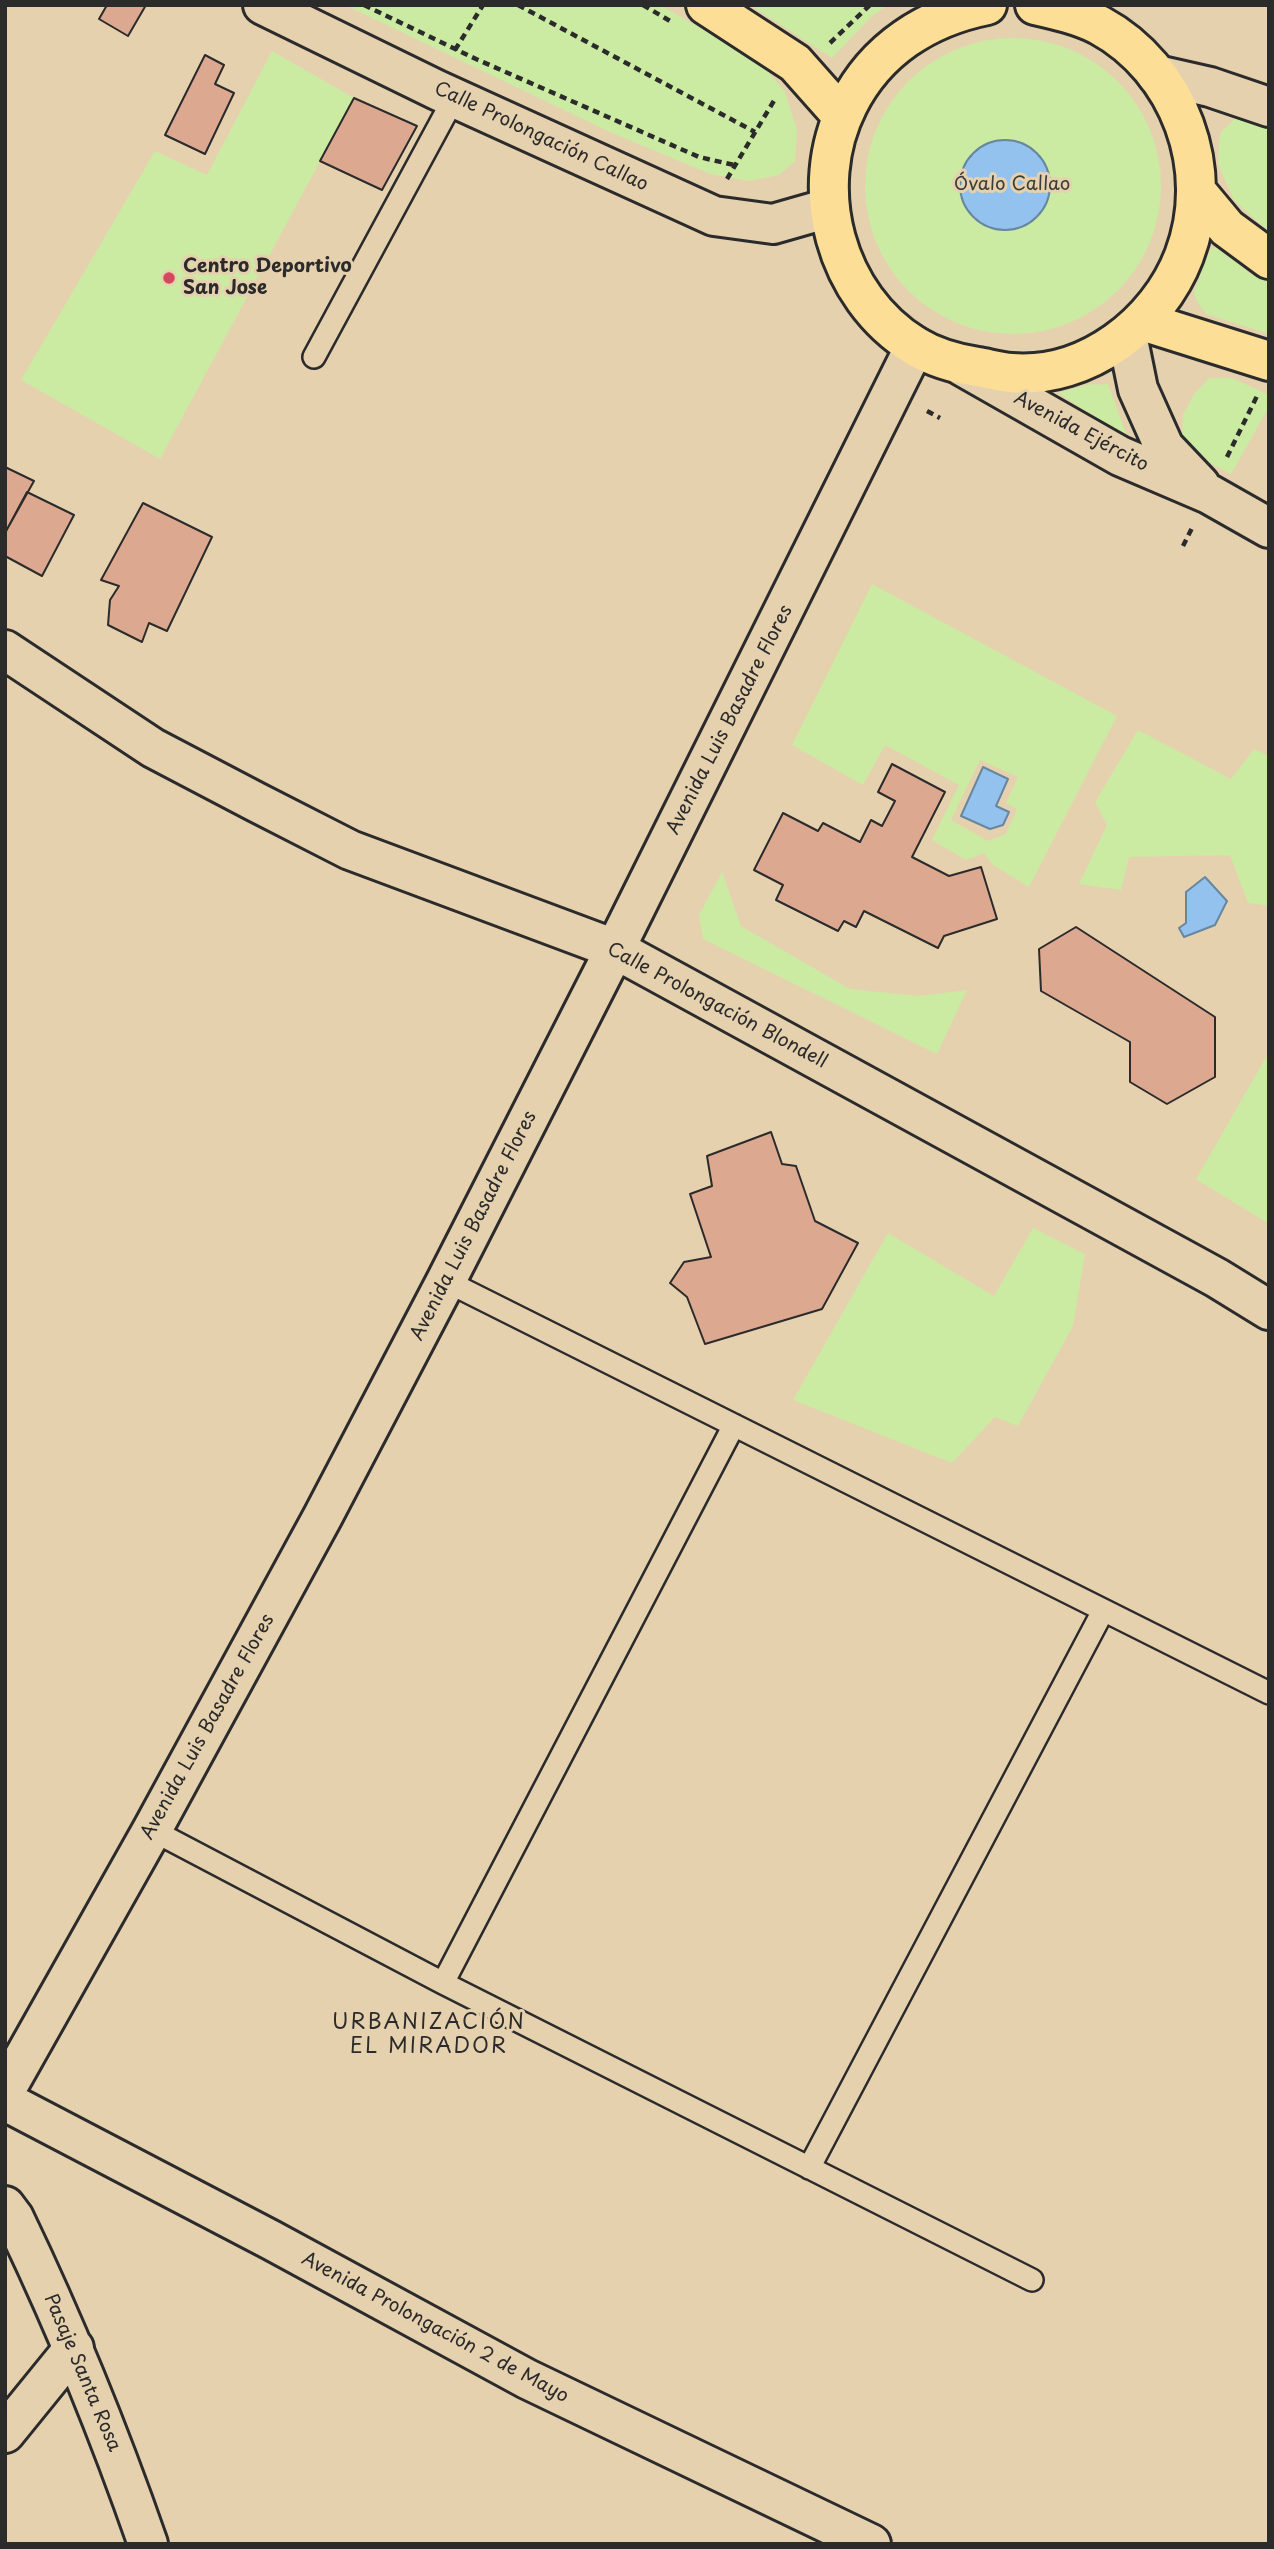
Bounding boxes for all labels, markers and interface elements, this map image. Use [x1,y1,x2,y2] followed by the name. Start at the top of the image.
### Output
[430,77,652,197] street label: Calle Prolongación Callao
[954,174,1070,196] park label: Óvalo Callao
[183,256,352,300] place label: Centro Deportivo San Jose
[161,270,177,286] marker: Centro Deportivo San Jose
[1010,387,1152,477] street label: Avenida Ejército
[662,602,798,838] street label: Avenida Luis Basadre Flores
[603,938,831,1074] street label: Calle Prolongación Blondell
[406,1108,542,1344] street label: Avenida Luis Basadre Flores
[136,1610,280,1844] street label: Avenida Luis Basadre Flores
[334,2010,524,2060] district label: URBANIZACIÓN EL MIRADOR
[298,2248,572,2408] street label: Avenida Prolongación 2 de Mayo
[39,2291,125,2455] street label: Pasaje Santa Rosa

